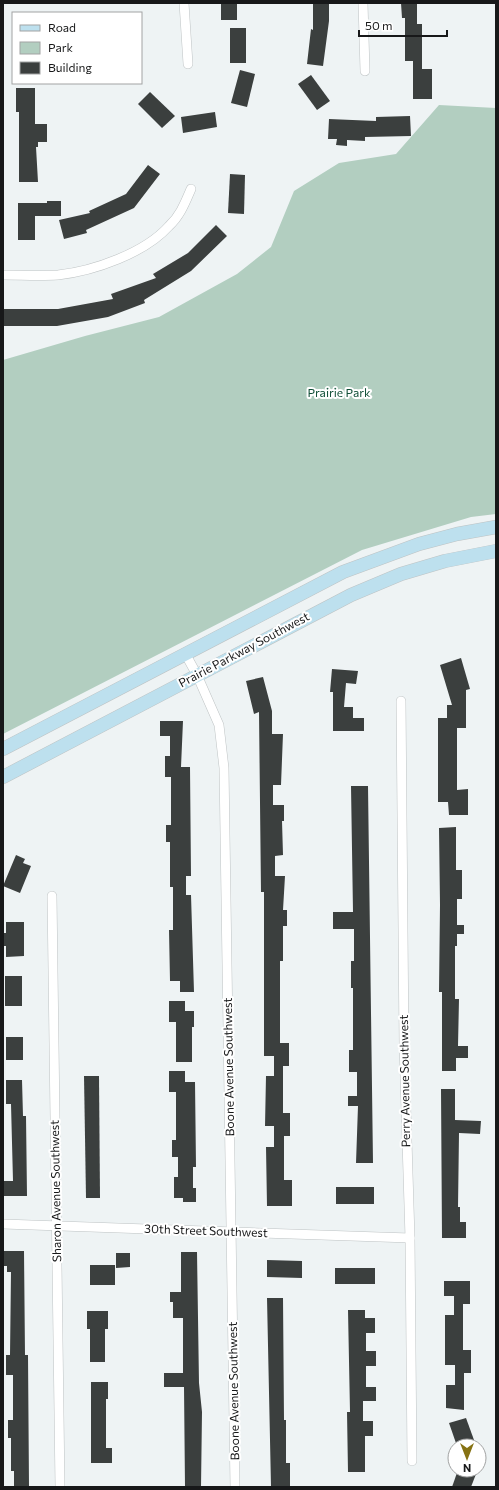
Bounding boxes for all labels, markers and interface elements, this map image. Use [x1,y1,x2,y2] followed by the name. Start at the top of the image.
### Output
[12,12,142,84] legend
[359,12,447,38] scale bar
[365,18,393,32] text: 50 m
[48,20,76,34] text: Road
[48,40,74,54] text: Park
[48,60,92,74] text: Building
[307,385,371,399] park label: Prairie Park
[176,609,311,690] street label: Prairie Parkway Southwest
[220,998,236,1136] street label: Boone Avenue Southwest
[396,1014,412,1147] street label: Perry Avenue Southwest
[47,1120,63,1262] street label: Sharon Avenue Southwest
[144,1221,268,1239] street label: 30th Street Southwest
[225,1322,241,1460] street label: Boone Avenue Southwest
[447,1438,487,1478] north arrow
[463,1462,471,1475] text: N

